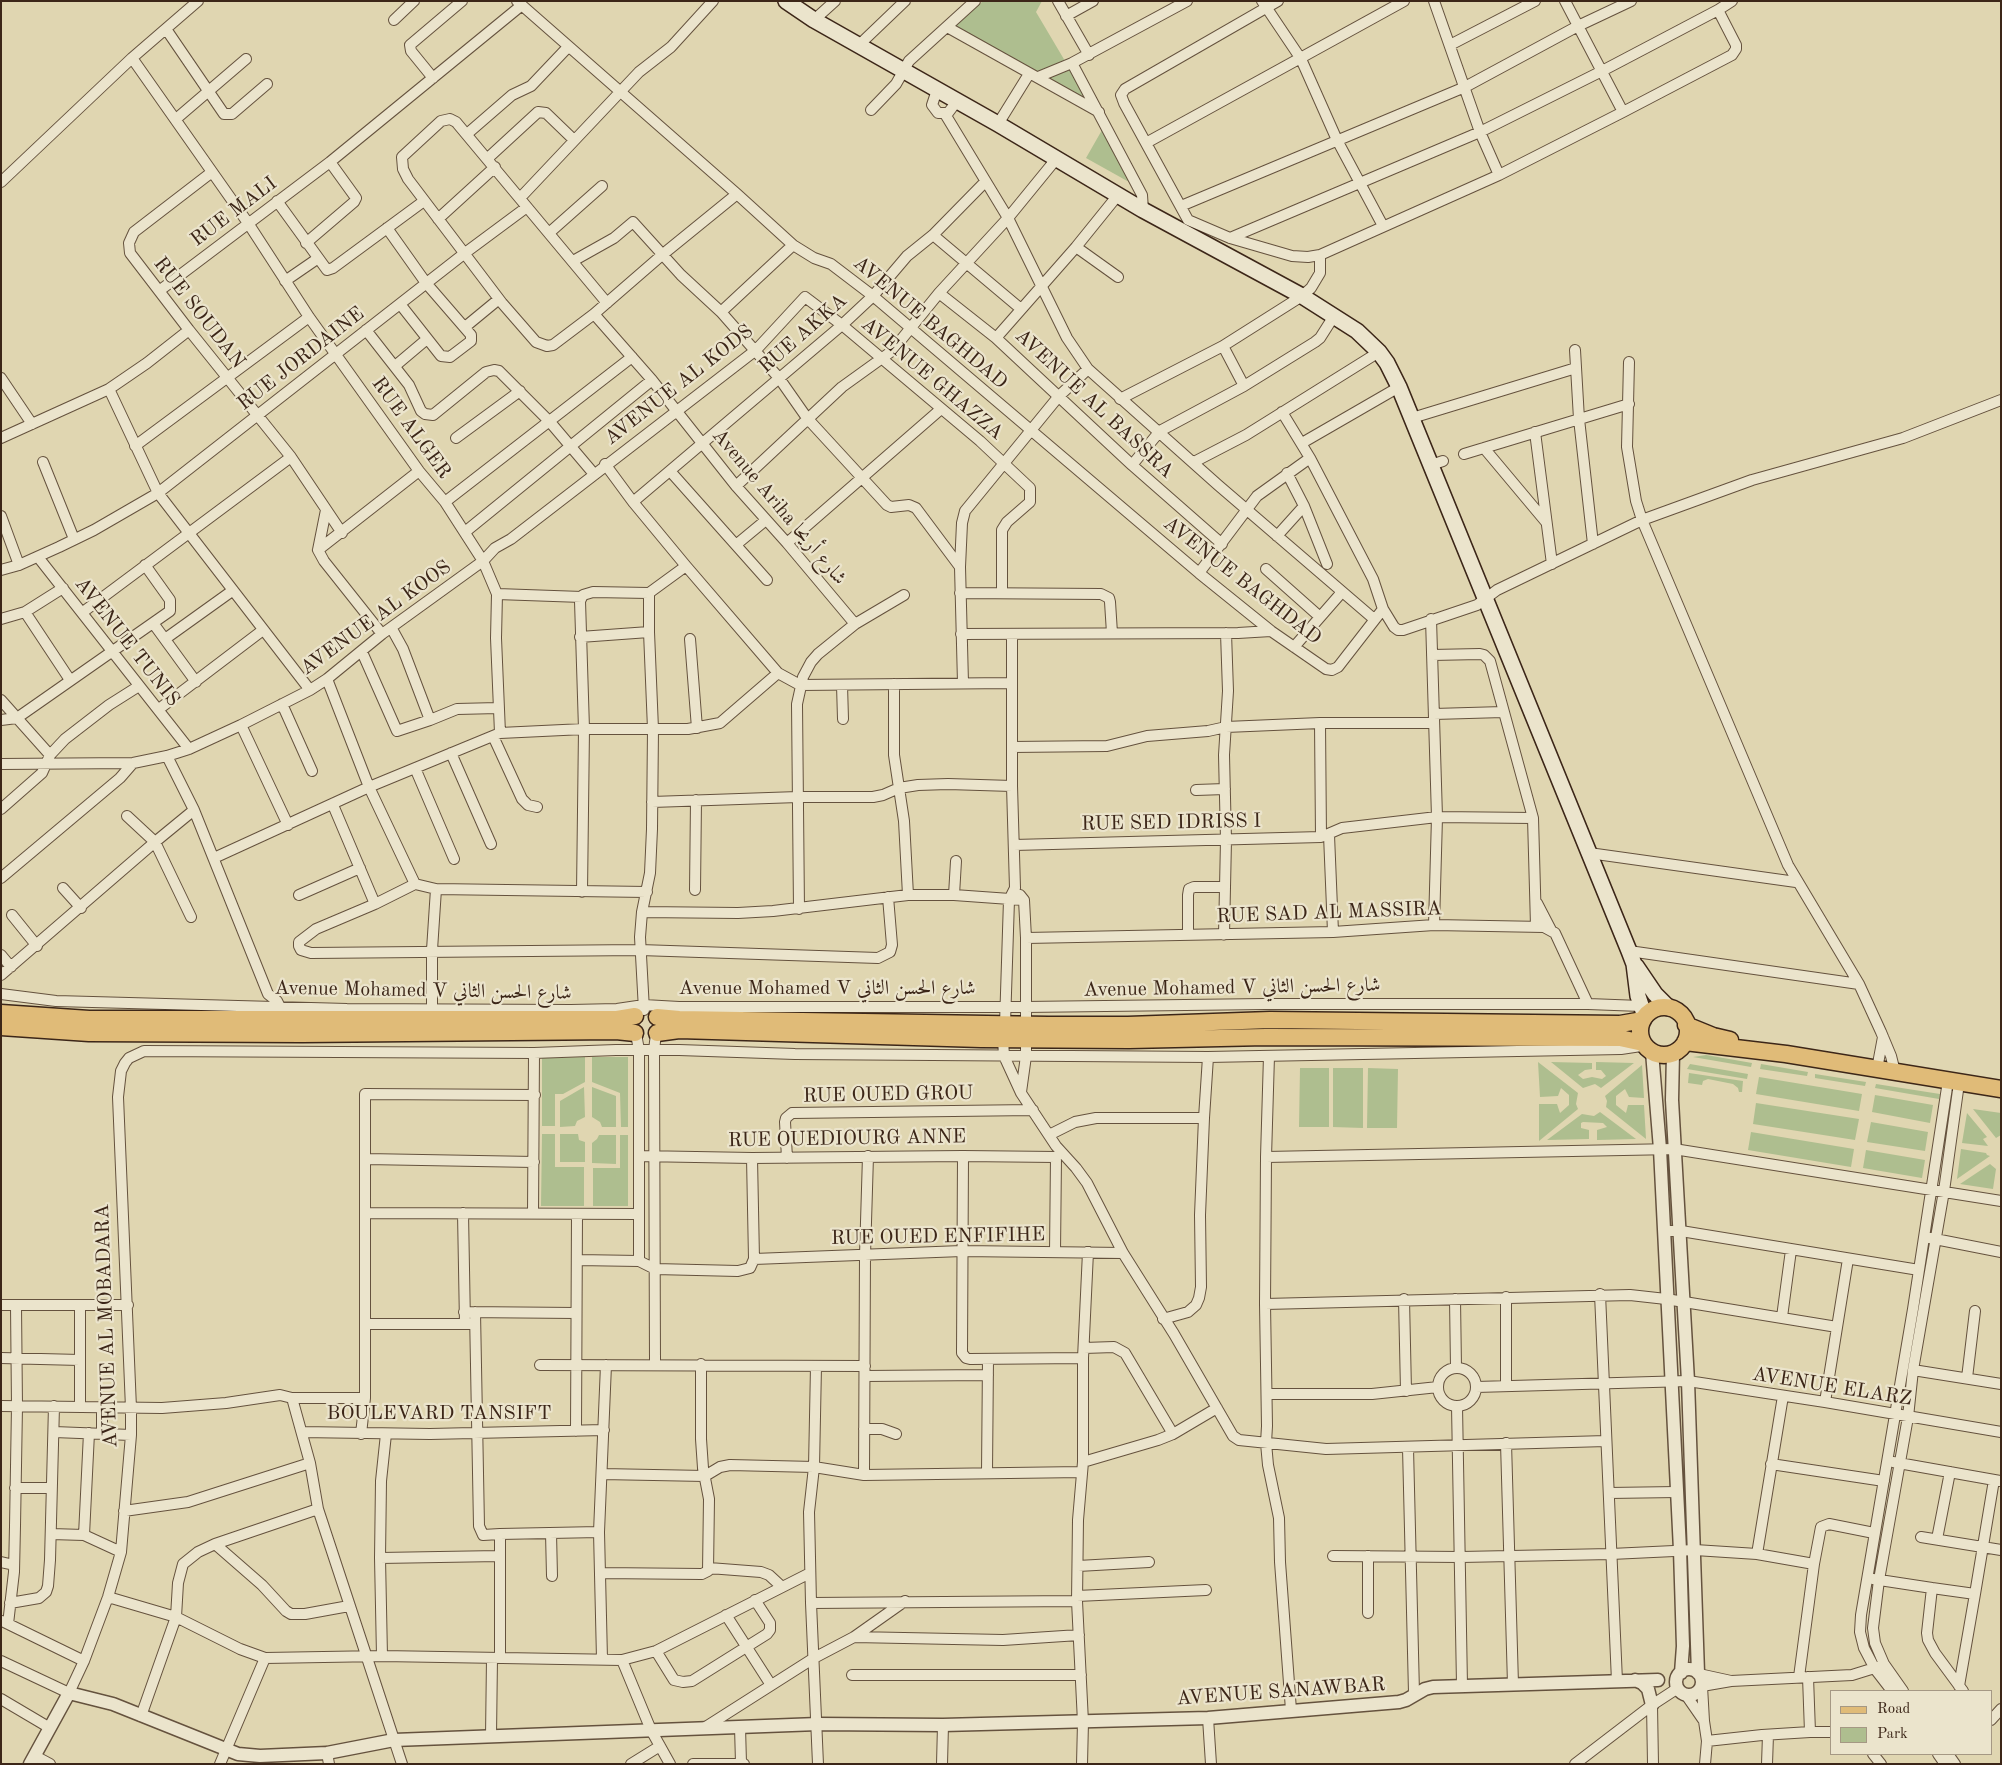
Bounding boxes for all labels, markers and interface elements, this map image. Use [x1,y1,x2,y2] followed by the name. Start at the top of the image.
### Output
[186,172,282,252] street label: RUE MALI
[848,251,1012,395] street label: AVENUE BAGHDAD
[148,252,250,374] street label: RUE SOUDAN
[754,289,852,379] street label: RUE AKKA
[233,302,369,416] street label: RUE JORDAINE
[856,312,1008,446] street label: AVENUE GHAZZA
[600,319,758,451] street label: AVENUE AL KODS
[1010,324,1178,484] street label: AVENUE AL BASSRA
[366,372,456,484] street label: RUE ALGER
[707,424,851,590] street label: Avenue Ariha شارع أريحا
[1158,512,1326,650] street label: AVENUE BAGHDAD
[296,555,456,681] street label: AVENUE AL KOOS
[69,573,185,711] street label: AVENUE TUNIS
[1081,809,1261,837] street label: RUE SED IDRISS I
[1216,897,1442,929] street label: RUE SAD AL MASSIRA
[1083,973,1381,1003] street label: Avenue Mohamed V شارع الحسن الثاني
[274,976,572,1006] street label: Avenue Mohamed V شارع الحسن الثاني
[678,977,976,1001] street label: Avenue Mohamed V شارع الحسن الثاني
[803,1082,973,1108] street label: RUE OUED GROU
[728,1125,966,1153] street label: RUE OUEDIOURG ANNE
[91,1204,123,1448] street label: AVENUE AL MOBADARA
[831,1223,1045,1251] street label: RUE OUED ENFIFIHE
[1750,1363,1914,1411] street label: AVENUE ELARZ
[327,1402,551,1426] street label: BOULEVARD TANSIFT
[1176,1673,1386,1711] street label: AVENUE SANAWBAR
[1830,1690,1992,1755] legend
[1877,1702,1910,1717] text: Road
[1877,1727,1908,1742] text: Park

